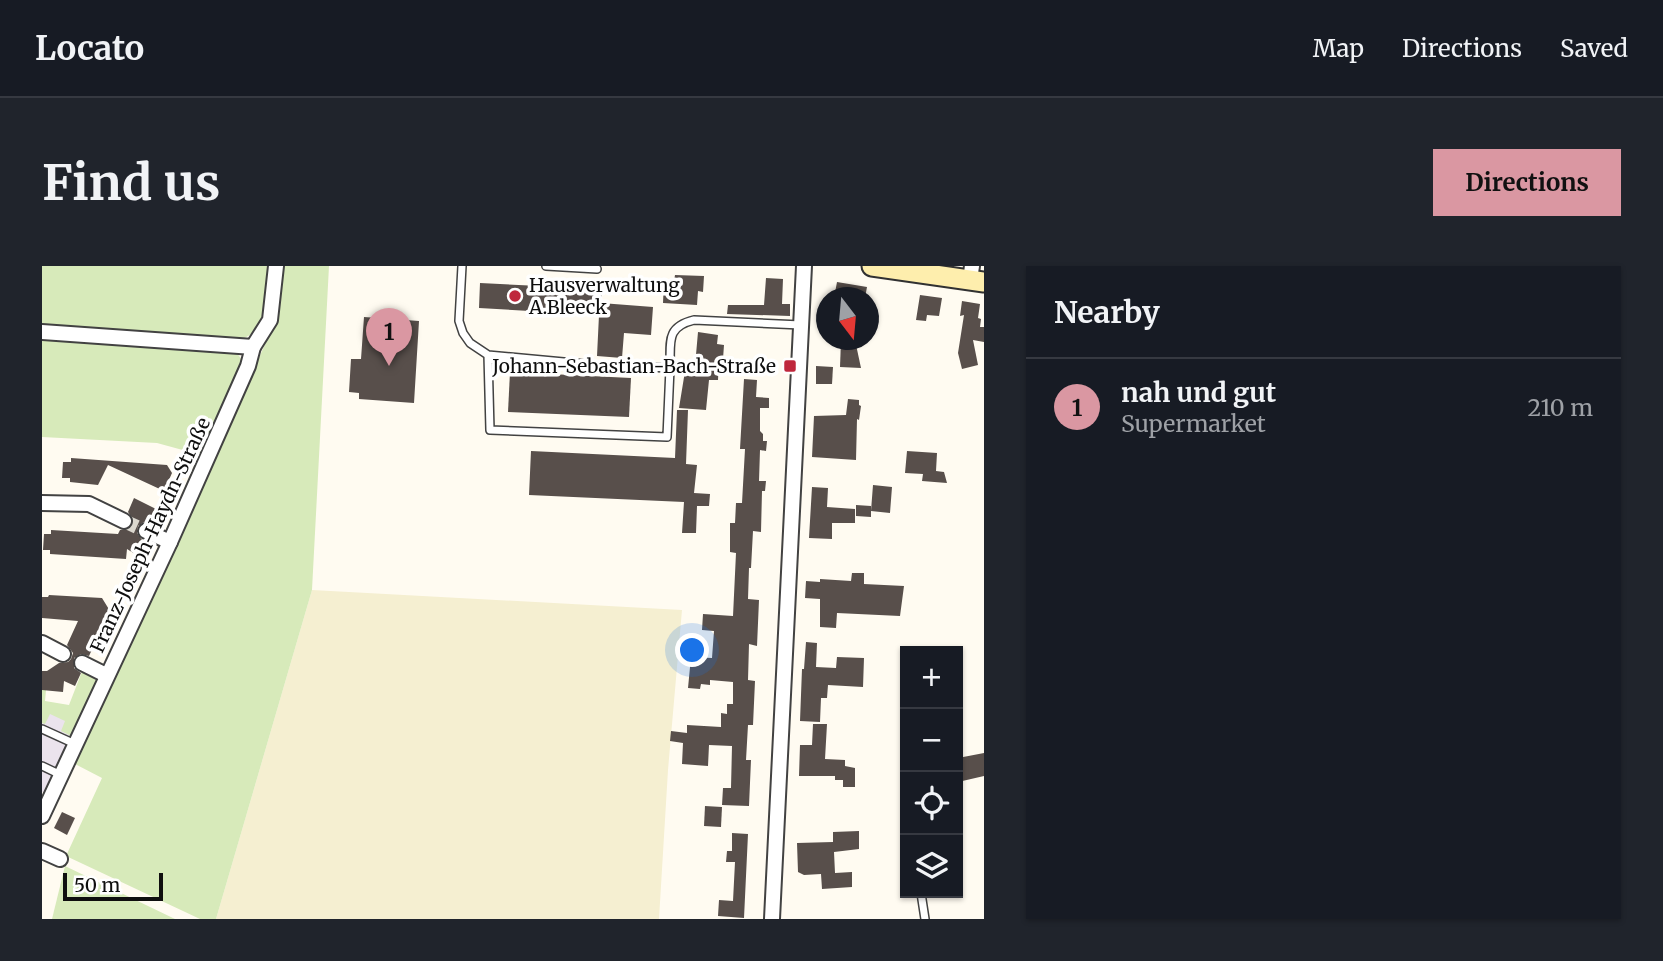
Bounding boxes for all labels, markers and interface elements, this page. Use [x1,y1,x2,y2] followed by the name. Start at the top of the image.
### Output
[35,28,144,69] text: Locato
[1313,33,1364,64] text: Map
[1402,33,1522,64] text: Directions
[1560,33,1628,64] text: Saved
[1433,149,1621,216] button: Directions
[42,152,220,213] text: Find us
[528,273,680,319] place label: Hausverwaltung A.Bleeck
[816,287,879,350] north arrow
[507,288,523,304] marker: Hausverwaltung A.Bleeck
[1054,293,1160,331] text: Nearby
[366,308,412,366] pin: 1
[491,354,776,378] place label: Johann-Sebastian-Bach-Straße
[782,358,798,374] marker: Johann-Sebastian-Bach-Straße
[1121,376,1276,409] text: nah und gut
[1072,393,1082,422] text: 1
[1528,393,1593,422] text: 210 m
[1121,409,1266,438] text: Supermarket
[85,414,215,656] street label: Franz-Joseph-Haydn-Straße
[675,633,709,667] your location
[900,646,963,898] map controls
[900,646,963,709] button: +
[900,709,963,772] button: −
[900,772,963,835] button: locate
[900,835,963,898] button: layers
[63,870,163,902] scale bar
[74,873,120,897] text: 50 m

